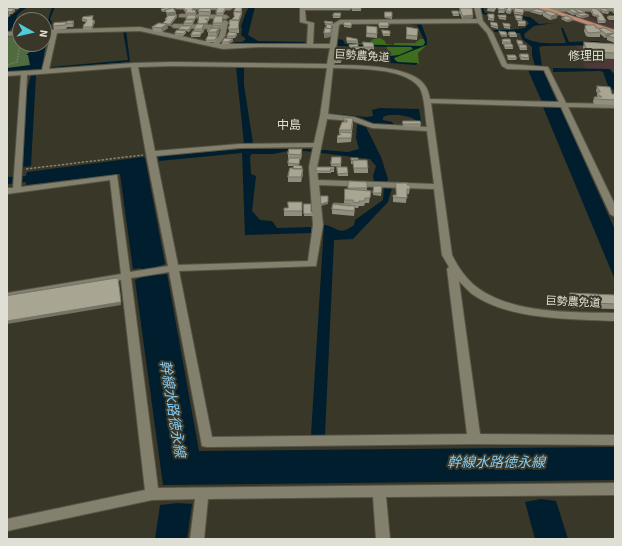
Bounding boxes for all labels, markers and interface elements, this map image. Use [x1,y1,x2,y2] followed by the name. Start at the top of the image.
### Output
[12,12,52,52] north arrow
[35,29,51,38] text: N
[334,48,390,66] street label: 巨勢農免道
[568,50,604,64] district label: 修理田
[277,119,301,133] district label: 中島
[545,295,601,311] street label: 巨勢農免道
[155,359,187,459] water label: 幹線水路徳永線
[447,456,545,472] water label: 幹線水路徳永線

